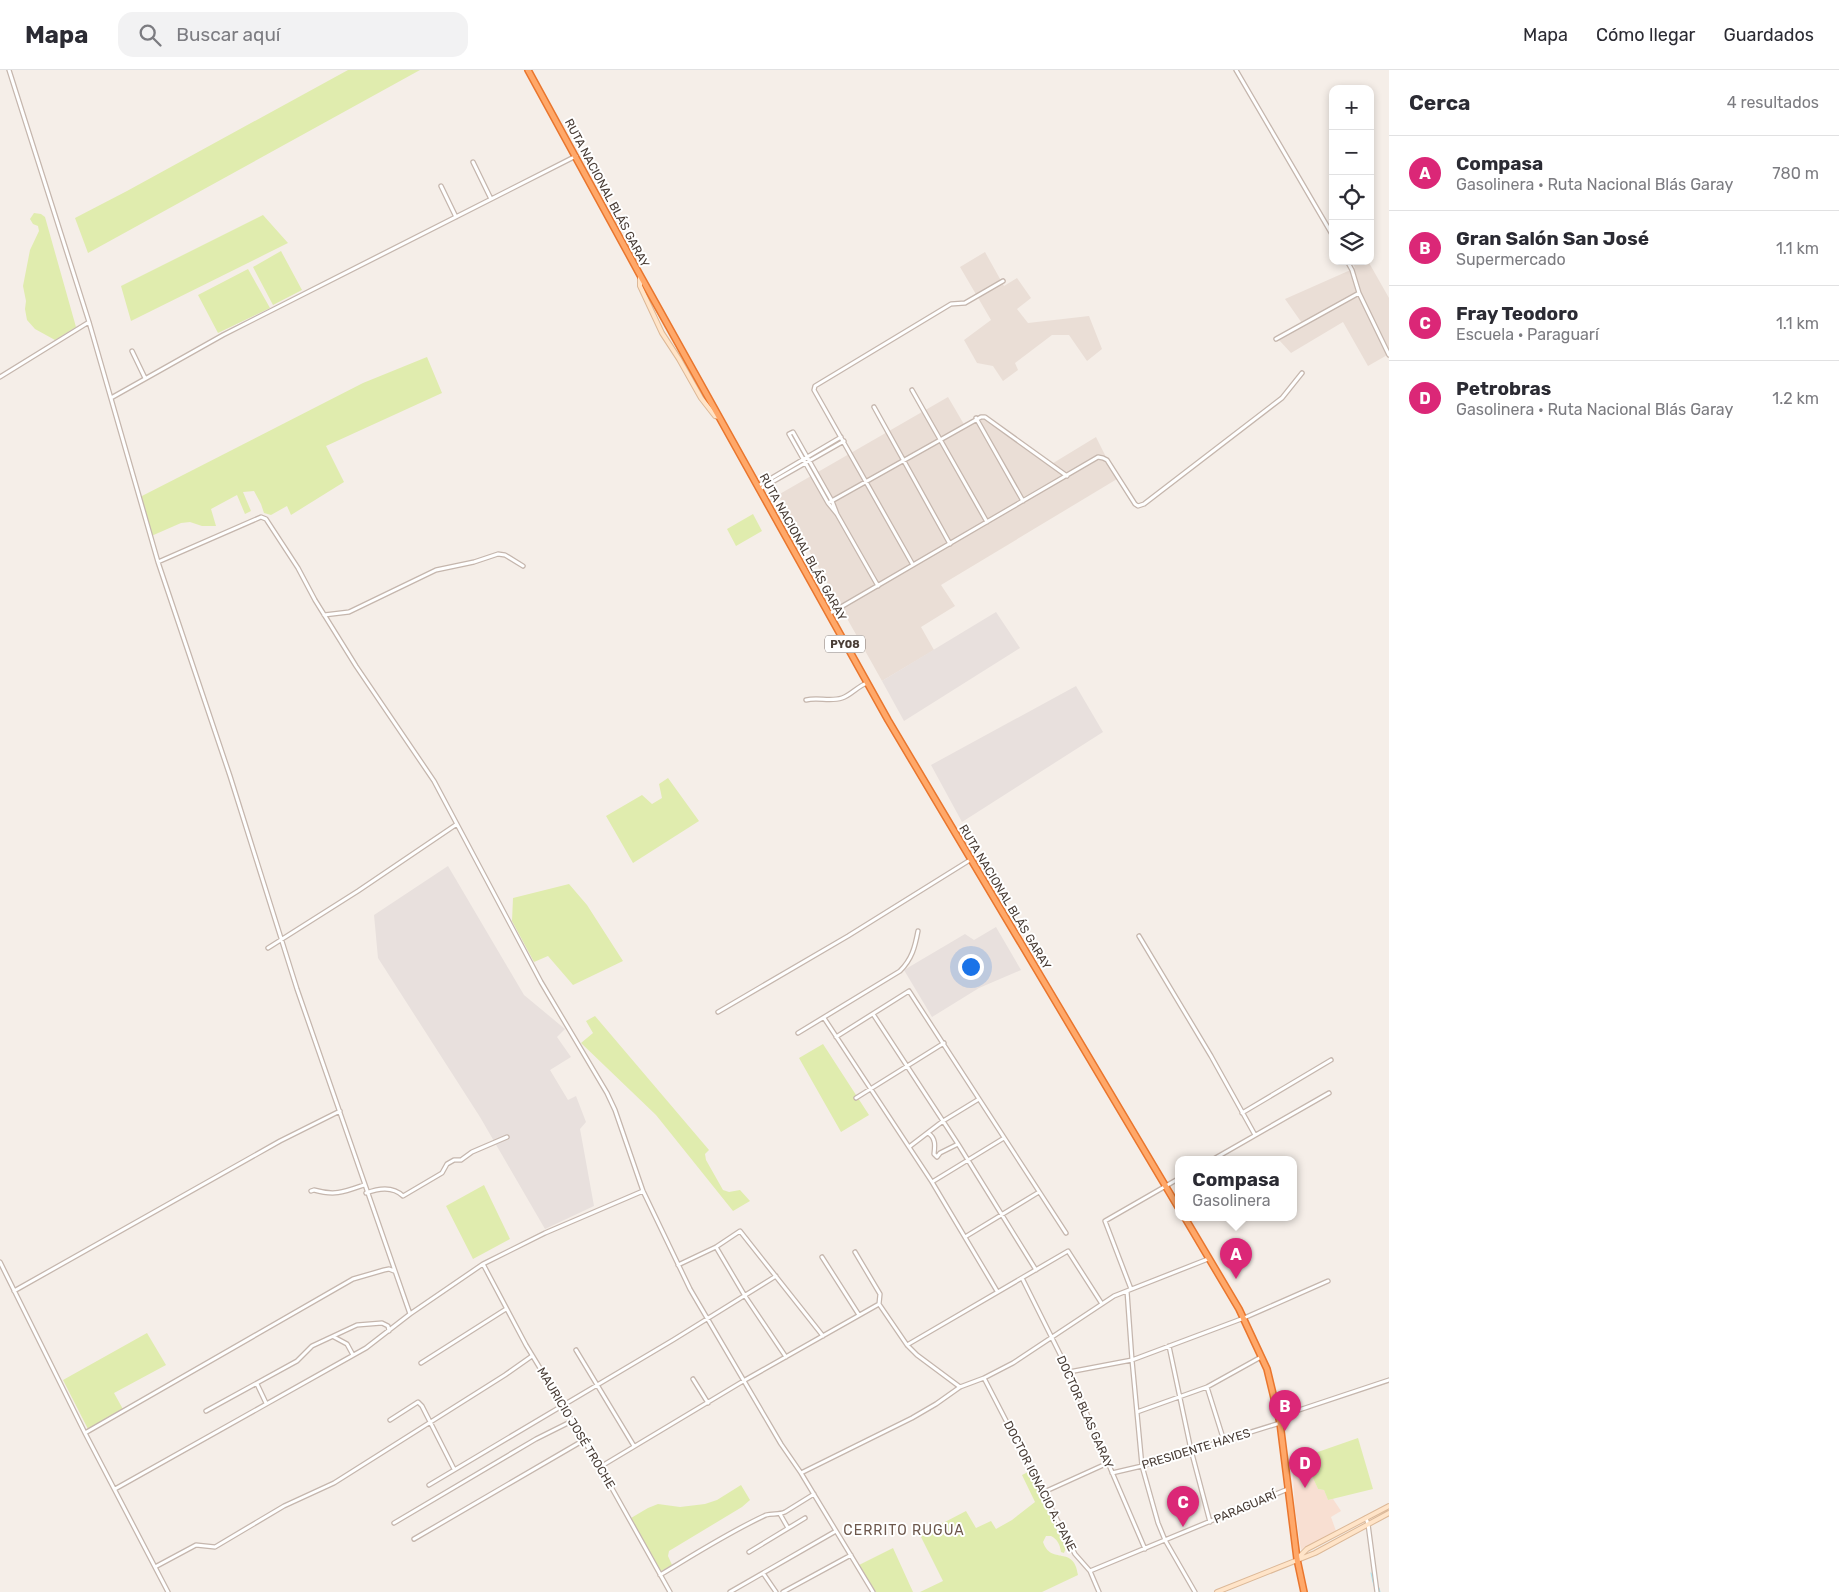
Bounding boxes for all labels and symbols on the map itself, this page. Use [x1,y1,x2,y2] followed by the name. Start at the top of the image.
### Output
[562,116,652,270] street label: RUTA NACIONAL BLÁS GARAY
[757,471,850,623] street label: RUTA NACIONAL BLÁS GARAY
[825,636,865,652] road number: PY08
[956,822,1054,972] street label: RUTA NACIONAL BLÁS GARAY
[958,954,984,980] your location
[1220,1238,1252,1279] pin: A
[1054,1353,1116,1471] street label: DOCTOR BLAS GARAY
[534,1365,618,1491] street label: MAURICIO JOSÉ TROCHE
[1269,1390,1301,1431] pin: B
[1001,1418,1079,1554] street label: DOCTOR IGNACIO A. PANE
[1140,1426,1252,1472] street label: PRESIDENTE HAYES
[1289,1447,1321,1488] pin: D
[1167,1486,1199,1527] pin: C
[1212,1487,1279,1526] street label: PARAGUARÍ
[843,1522,965,1539] district label: CERRITO RUGUA

